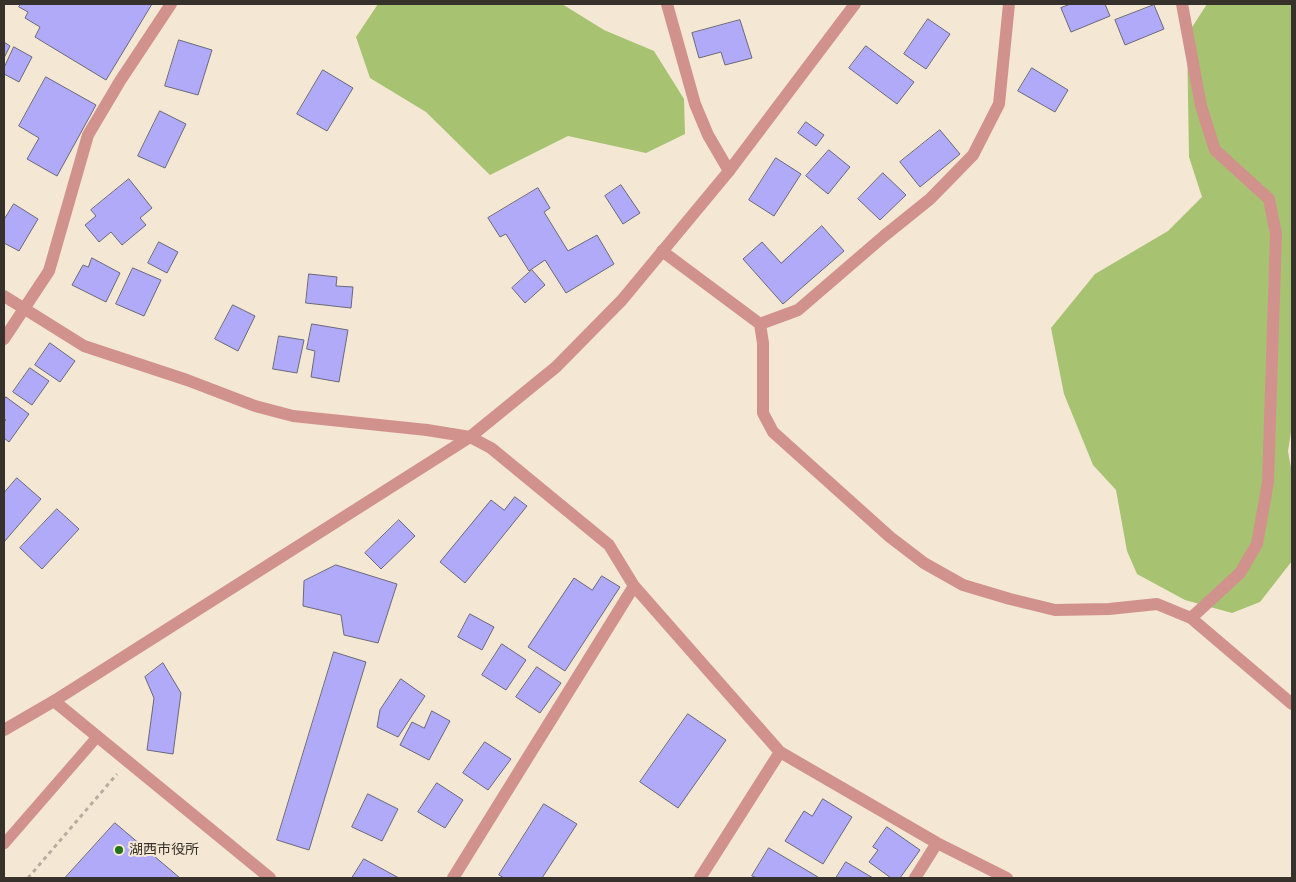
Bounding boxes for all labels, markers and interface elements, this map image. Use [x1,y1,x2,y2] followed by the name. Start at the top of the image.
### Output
[129,842,199,858] place label: 湖西市役所
[113,844,125,856] marker: 湖西市役所

